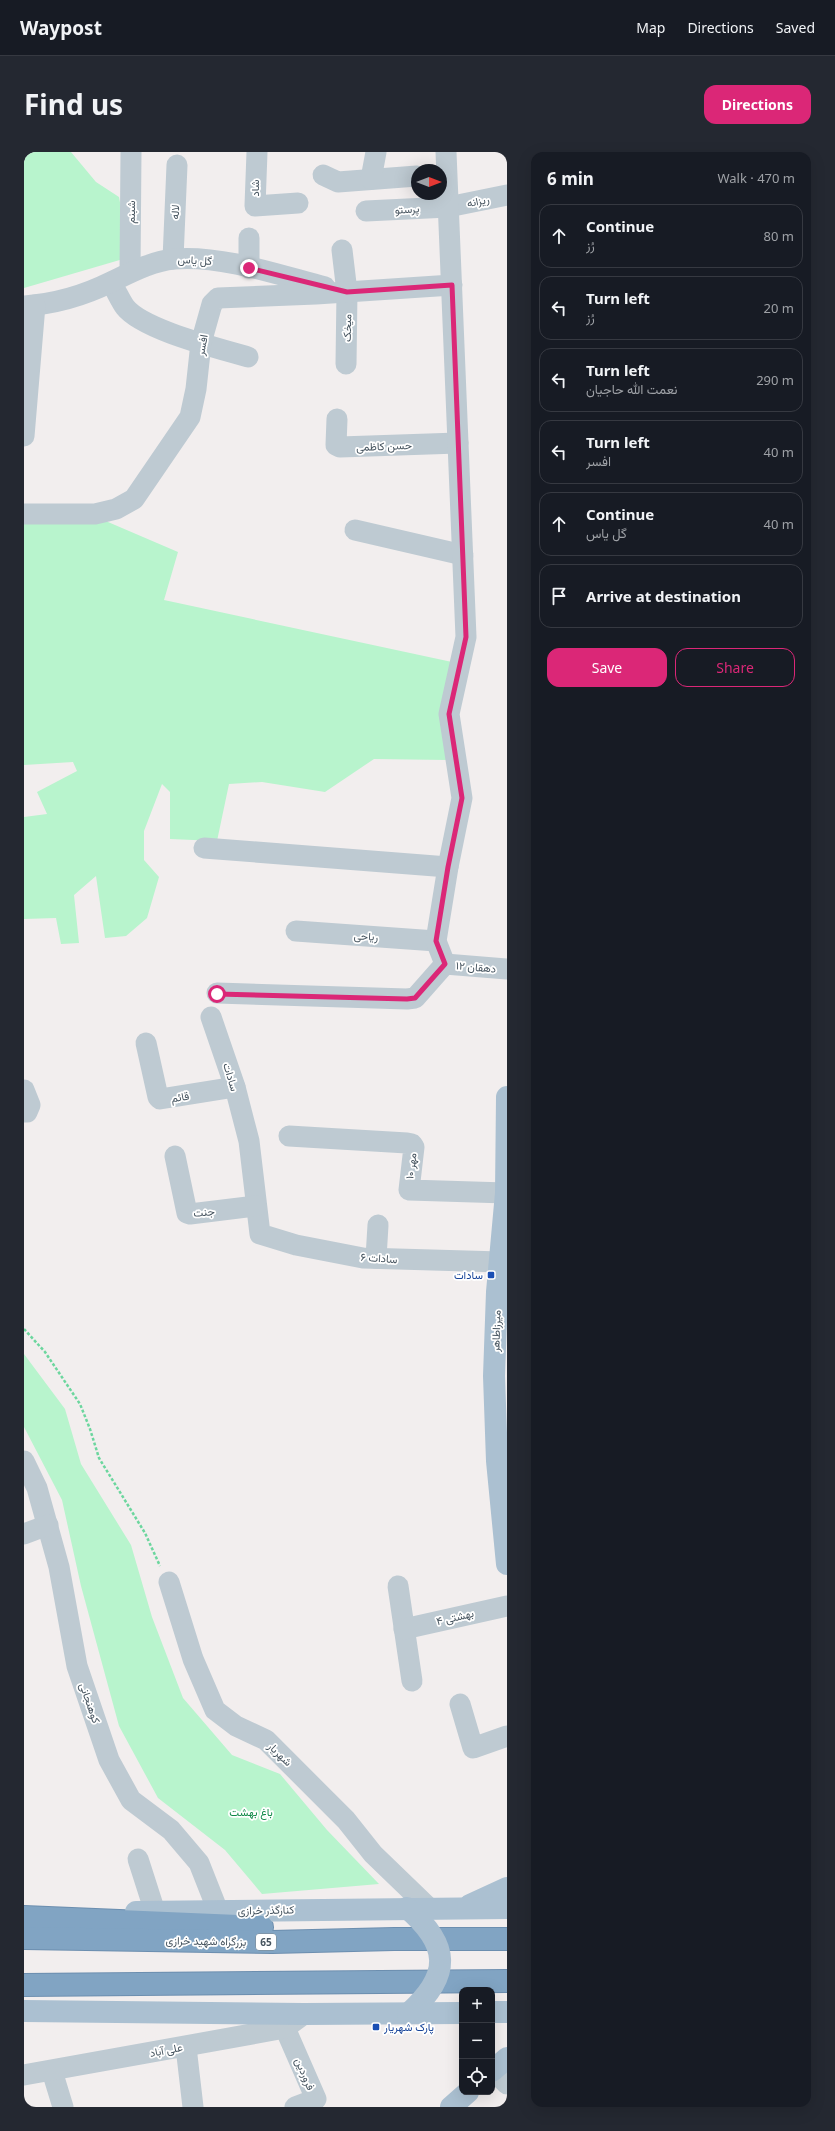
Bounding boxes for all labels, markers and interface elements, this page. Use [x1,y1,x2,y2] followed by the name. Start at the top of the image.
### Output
[20,15,102,41] text: Waypost
[636,18,665,37] text: Map
[687,18,754,37] text: Directions
[776,18,815,37] text: Saved
[24,85,123,123] text: Find us
[704,85,811,124] button: Directions
[411,164,447,200] north arrow
[547,167,594,190] text: 6 min
[717,169,795,187] text: Walk · 470 m
[247,179,262,196] street label: شاد
[465,191,491,210] street label: ریزانه
[123,200,139,224] street label: شبنم
[394,200,420,218] street label: پرستو
[167,204,182,220] street label: لاله
[586,216,654,236] text: Continue
[548,225,570,247] icon: ahead
[764,227,794,245] text: 80 m
[586,236,595,254] text: رُز
[177,251,213,268] street label: گل یاس
[240,259,258,277] route end
[586,288,650,308] text: Turn left
[548,297,570,319] icon: left
[764,299,794,317] text: 20 m
[586,308,595,326] text: رُز
[339,314,354,342] street label: میخک
[192,333,211,358] street label: افسر
[586,360,650,380] text: Turn left
[548,369,570,391] icon: left
[756,371,794,389] text: 290 m
[586,380,678,398] text: نعمت الله حاجیان
[586,432,650,452] text: Turn left
[356,437,412,454] street label: حسن کاظمی
[548,441,570,463] icon: left
[764,443,794,461] text: 40 m
[586,452,611,470] text: افسر
[586,504,654,524] text: Continue
[548,513,570,535] icon: ahead
[764,515,794,533] text: 40 m
[586,524,627,542] text: گل یاس
[548,585,570,607] icon: arrive
[586,586,741,606] text: Arrive at destination
[547,648,667,687] button: Save
[675,648,795,687] button: Share
[353,927,379,944] street label: ریاحی
[455,957,497,976] street label: دهقان ۱۲
[208,985,226,1003] route start
[220,1061,243,1093] street label: سادات
[170,1088,190,1106] street label: قائم
[401,1152,420,1180] street label: مهر ۱۰
[193,1203,215,1220] street label: جنت
[360,1249,398,1266] street label: سادات ۶
[454,1267,483,1282] place label: سادات
[486,1270,496,1280] marker: سادات
[487,1310,504,1353] street label: میرزاطاهر
[435,1605,475,1628] street label: بهشتی ۴
[77,1681,104,1725] street label: کوهنجانی
[264,1738,296,1769] street label: شهریار
[229,1804,273,1820] park label: باغ بهشت
[238,1902,294,1917] street label: کنارگذر خرازی
[165,1932,247,1949] street label: بزرگراه شهید خرازی
[256,1934,276,1950] road number: 65
[459,1987,495,2095] map controls
[459,1987,495,2023] button: +
[383,2019,434,2035] place label: پارک شهریار
[371,2022,381,2032] marker: پارک شهریار
[459,2023,495,2059] button: −
[148,2039,184,2060] street label: علی آباد
[292,2055,319,2092] street label: فروردین
[459,2059,495,2095] button: locate

